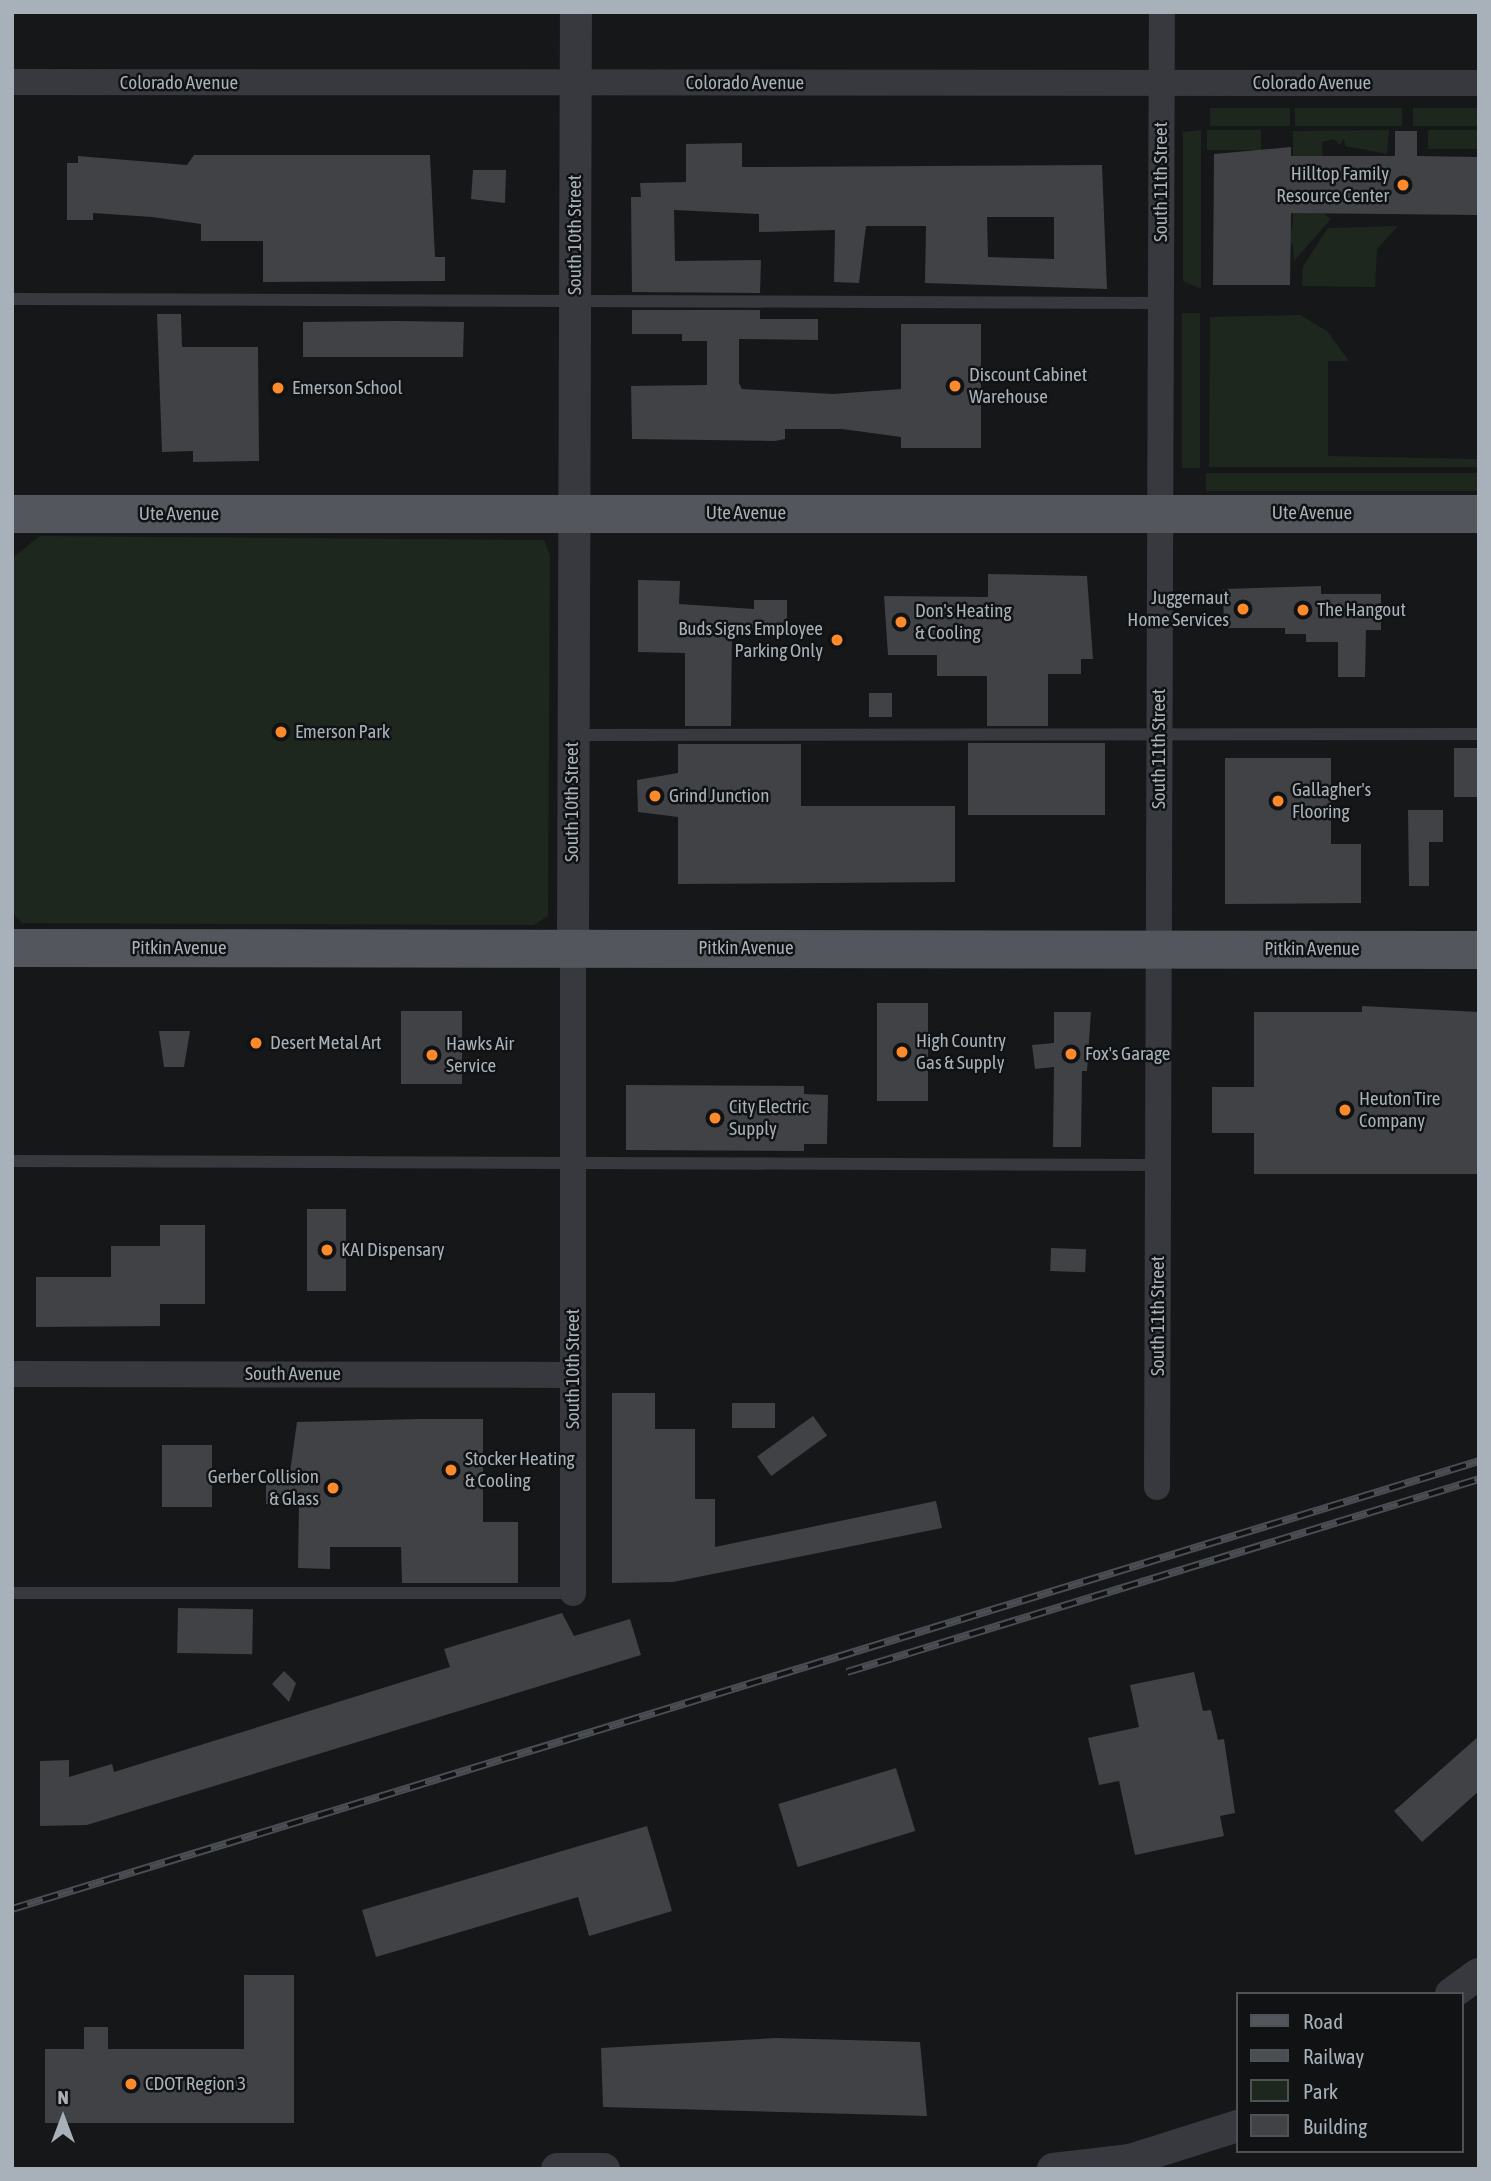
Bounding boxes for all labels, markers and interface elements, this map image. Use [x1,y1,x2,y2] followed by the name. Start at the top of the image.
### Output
[120,72,238,94] street label: Colorado Avenue
[686,72,804,94] street label: Colorado Avenue
[1253,72,1371,94] street label: Colorado Avenue
[1150,122,1172,242] street label: South 11th Street
[1276,163,1389,207] place label: Hilltop Family Resource Center
[564,175,586,295] street label: South 10th Street
[1395,177,1411,193] marker: Hilltop Family Resource Center
[969,364,1087,408] place label: Discount Cabinet Warehouse
[292,377,403,399] place label: Emerson School
[947,378,963,394] marker: Discount Cabinet Warehouse
[270,380,286,396] marker: Emerson School
[706,502,786,524] street label: Ute Avenue
[1272,502,1352,524] street label: Ute Avenue
[139,503,219,525] street label: Ute Avenue
[1127,587,1229,631] place label: Juggernaut Home Services
[1317,599,1406,621] place label: The Hangout
[915,600,1012,644] place label: Don's Heating & Cooling
[1235,601,1251,617] marker: Juggernaut Home Services
[1295,602,1311,618] marker: The Hangout
[893,614,909,630] marker: Don's Heating & Cooling
[678,618,823,662] place label: Buds Signs Employee Parking Only
[829,632,845,648] marker: Buds Signs Employee Parking Only
[1148,689,1170,809] street label: South 11th Street
[295,721,390,743] place label: Emerson Park
[273,724,289,740] marker: Emerson Park
[561,742,583,862] street label: South 10th Street
[1292,779,1371,823] place label: Gallagher's Flooring
[669,785,769,807] place label: Grind Junction
[647,788,663,804] marker: Grind Junction
[1270,793,1286,809] marker: Gallagher's Flooring
[131,937,227,959] street label: Pitkin Avenue
[698,937,794,959] street label: Pitkin Avenue
[1264,938,1360,960] street label: Pitkin Avenue
[916,1030,1006,1074] place label: High Country Gas & Supply
[270,1032,382,1054] place label: Desert Metal Art
[446,1033,514,1077] place label: Hawks Air Service
[248,1035,264,1051] marker: Desert Metal Art
[1085,1043,1170,1065] place label: Fox's Garage
[894,1044,910,1060] marker: High Country Gas & Supply
[1063,1046,1079,1062] marker: Fox's Garage
[424,1047,440,1063] marker: Hawks Air Service
[1359,1088,1440,1132] place label: Heuton Tire Company
[729,1096,809,1140] place label: City Electric Supply
[1337,1102,1353,1118] marker: Heuton Tire Company
[707,1110,723,1126] marker: City Electric Supply
[341,1239,445,1261] place label: KAI Dispensary
[319,1242,335,1258] marker: KAI Dispensary
[1147,1256,1169,1376] street label: South 11th Street
[562,1309,584,1429] street label: South 10th Street
[245,1363,341,1385] street label: South Avenue
[465,1448,575,1492] place label: Stocker Heating & Cooling
[443,1462,459,1478] marker: Stocker Heating & Cooling
[208,1466,319,1510] place label: Gerber Collision & Glass
[325,1480,341,1496] marker: Gerber Collision & Glass
[1236,1992,1463,2153] legend
[1303,2009,1343,2033] text: Road
[1303,2044,1364,2068] text: Railway
[145,2073,246,2095] place label: CDOT Region 3
[123,2076,139,2092] marker: CDOT Region 3
[1303,2079,1338,2103] text: Park
[28,2083,98,2153] north arrow
[57,2086,69,2108] text: N
[1303,2114,1367,2138] text: Building

